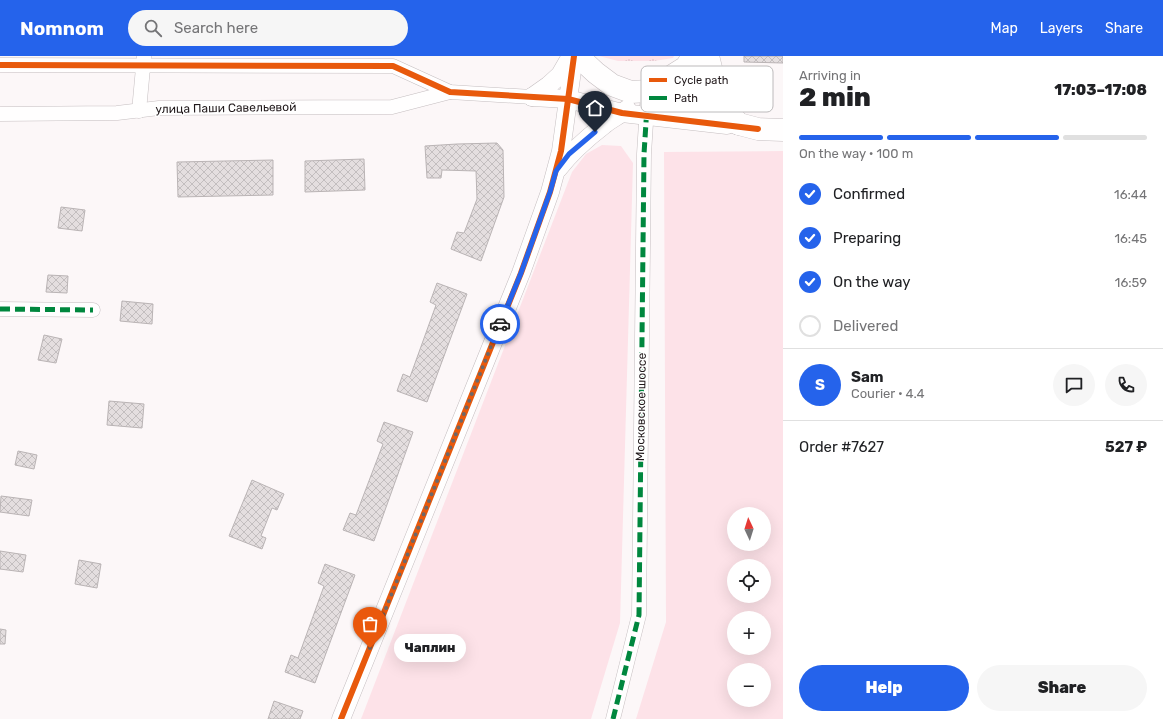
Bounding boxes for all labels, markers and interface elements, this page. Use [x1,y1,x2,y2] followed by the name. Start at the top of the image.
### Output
[128,10,408,46] search box
[20,17,104,40] text: Nomnom
[142,17,164,39] icon: search
[174,19,258,37] text: Search here
[991,20,1018,37] text: Map
[1040,20,1083,37] text: Layers
[1105,20,1143,37] text: Share
[641,66,773,112] legend
[799,68,861,83] text: Arriving in
[674,74,728,87] text: Cycle path
[1054,81,1147,99] text: 17:03–17:08
[799,82,871,113] text: 2 min
[578,91,612,132] pin
[674,92,698,105] text: Path
[584,97,606,119] icon: home
[155,100,297,116] street label: улица Паши Савельевой
[799,146,913,161] text: On the way · 100 m
[799,183,821,205] icon: check
[833,185,905,203] text: Confirmed
[1114,187,1147,202] text: 16:44
[799,227,821,249] icon: check
[833,229,901,247] text: Preparing
[1114,231,1147,246] text: 16:45
[799,271,821,293] icon: check
[833,273,911,291] text: On the way
[1115,275,1147,290] text: 16:59
[480,304,520,344] courier
[489,313,511,335] icon: car
[833,317,898,335] text: Delivered
[633,352,649,461] street label: Московское шоссе
[1053,364,1095,406] button: chat
[1105,364,1147,406] button: phone
[851,368,884,386] text: Sam
[815,376,825,394] text: S
[851,386,925,401] text: Courier · 4.4
[799,438,884,456] text: Order #7627
[1105,438,1147,456] text: 527 ₽
[727,507,771,551] north arrow
[727,507,771,707] map controls
[727,559,771,603] button: locate
[353,607,387,648] pin
[727,611,771,655] button: +
[359,613,381,635] icon: bag
[394,634,466,662] callout: Чаплин
[405,640,455,655] text: Чаплин
[727,663,771,707] button: −
[799,665,969,711] button: Help
[977,665,1147,711] button: Share

